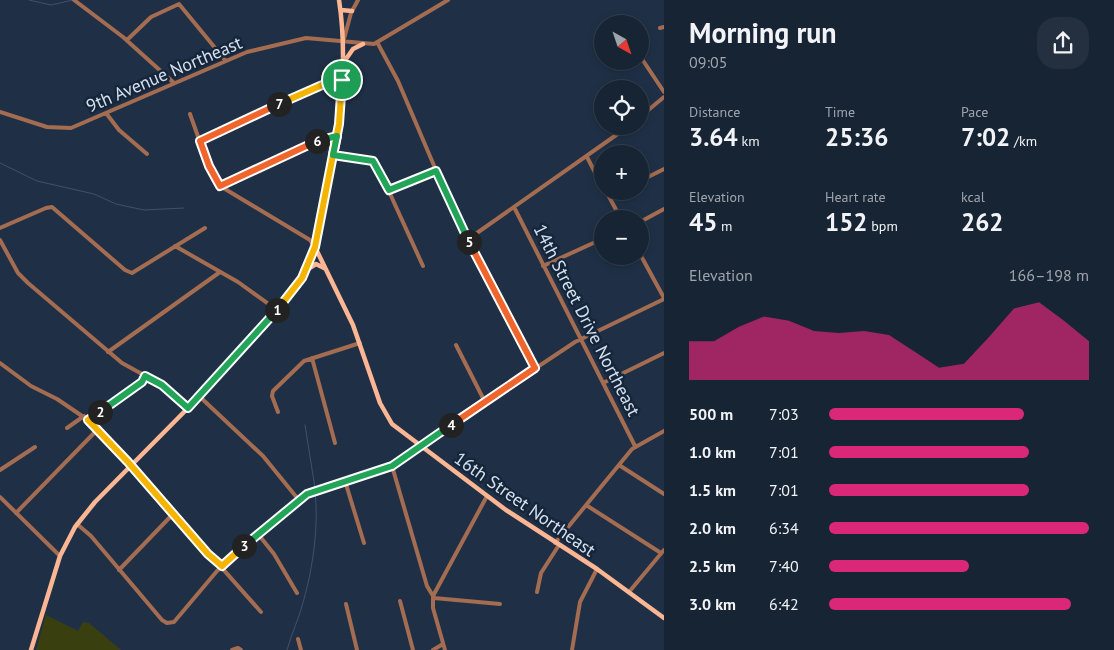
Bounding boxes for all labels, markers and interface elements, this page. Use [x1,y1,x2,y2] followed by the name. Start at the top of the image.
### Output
[689,14,837,51] text: Morning run
[594,15,649,70] north arrow
[594,15,649,265] map controls
[1037,17,1089,69] button: share
[83,31,245,117] street label: 9th Avenue Northeast
[689,52,727,72] text: 09:05
[321,59,363,101] pin
[328,66,356,94] icon: arrive
[594,80,649,135] button: locate
[266,92,292,116] pin: 7
[276,95,283,113] text: 7
[689,103,740,121] text: Distance
[825,103,855,121] text: Time
[961,103,988,121] text: Pace
[689,121,738,153] text: 3.64
[825,121,888,153] text: 25:36
[961,121,1010,153] text: 7:02
[304,128,330,154] pin: 6
[314,132,321,150] text: 6
[738,132,760,150] text: km
[1010,132,1037,150] text: /km
[594,145,649,200] button: +
[689,188,745,206] text: Elevation
[825,188,886,206] text: Heart rate
[961,188,985,206] text: kcal
[689,206,717,238] text: 45
[825,206,868,238] text: 152
[961,206,1004,238] text: 262
[594,210,649,265] button: −
[717,217,732,235] text: m
[868,217,898,235] text: bpm
[529,220,645,420] street label: 14th Street Drive Northeast
[456,230,482,254] pin: 5
[466,233,473,251] text: 5
[689,265,753,285] text: Elevation
[1009,265,1089,285] text: 166–198 m
[264,298,290,322] pin: 1
[274,301,281,319] text: 1
[88,400,112,424] pin: 2
[97,403,104,421] text: 2
[689,404,733,424] text: 500 m
[769,404,799,424] text: 7:03
[438,412,464,438] pin: 4
[448,416,455,434] text: 4
[689,442,736,462] text: 1.0 km
[769,442,799,462] text: 7:01
[450,447,600,561] street label: 16th Street Northeast
[689,480,736,500] text: 1.5 km
[769,480,799,500] text: 7:01
[689,518,736,538] text: 2.0 km
[769,518,799,538] text: 6:34
[232,534,256,558] pin: 3
[241,537,248,555] text: 3
[689,556,736,576] text: 2.5 km
[769,556,799,576] text: 7:40
[689,594,736,614] text: 3.0 km
[769,594,799,614] text: 6:42

